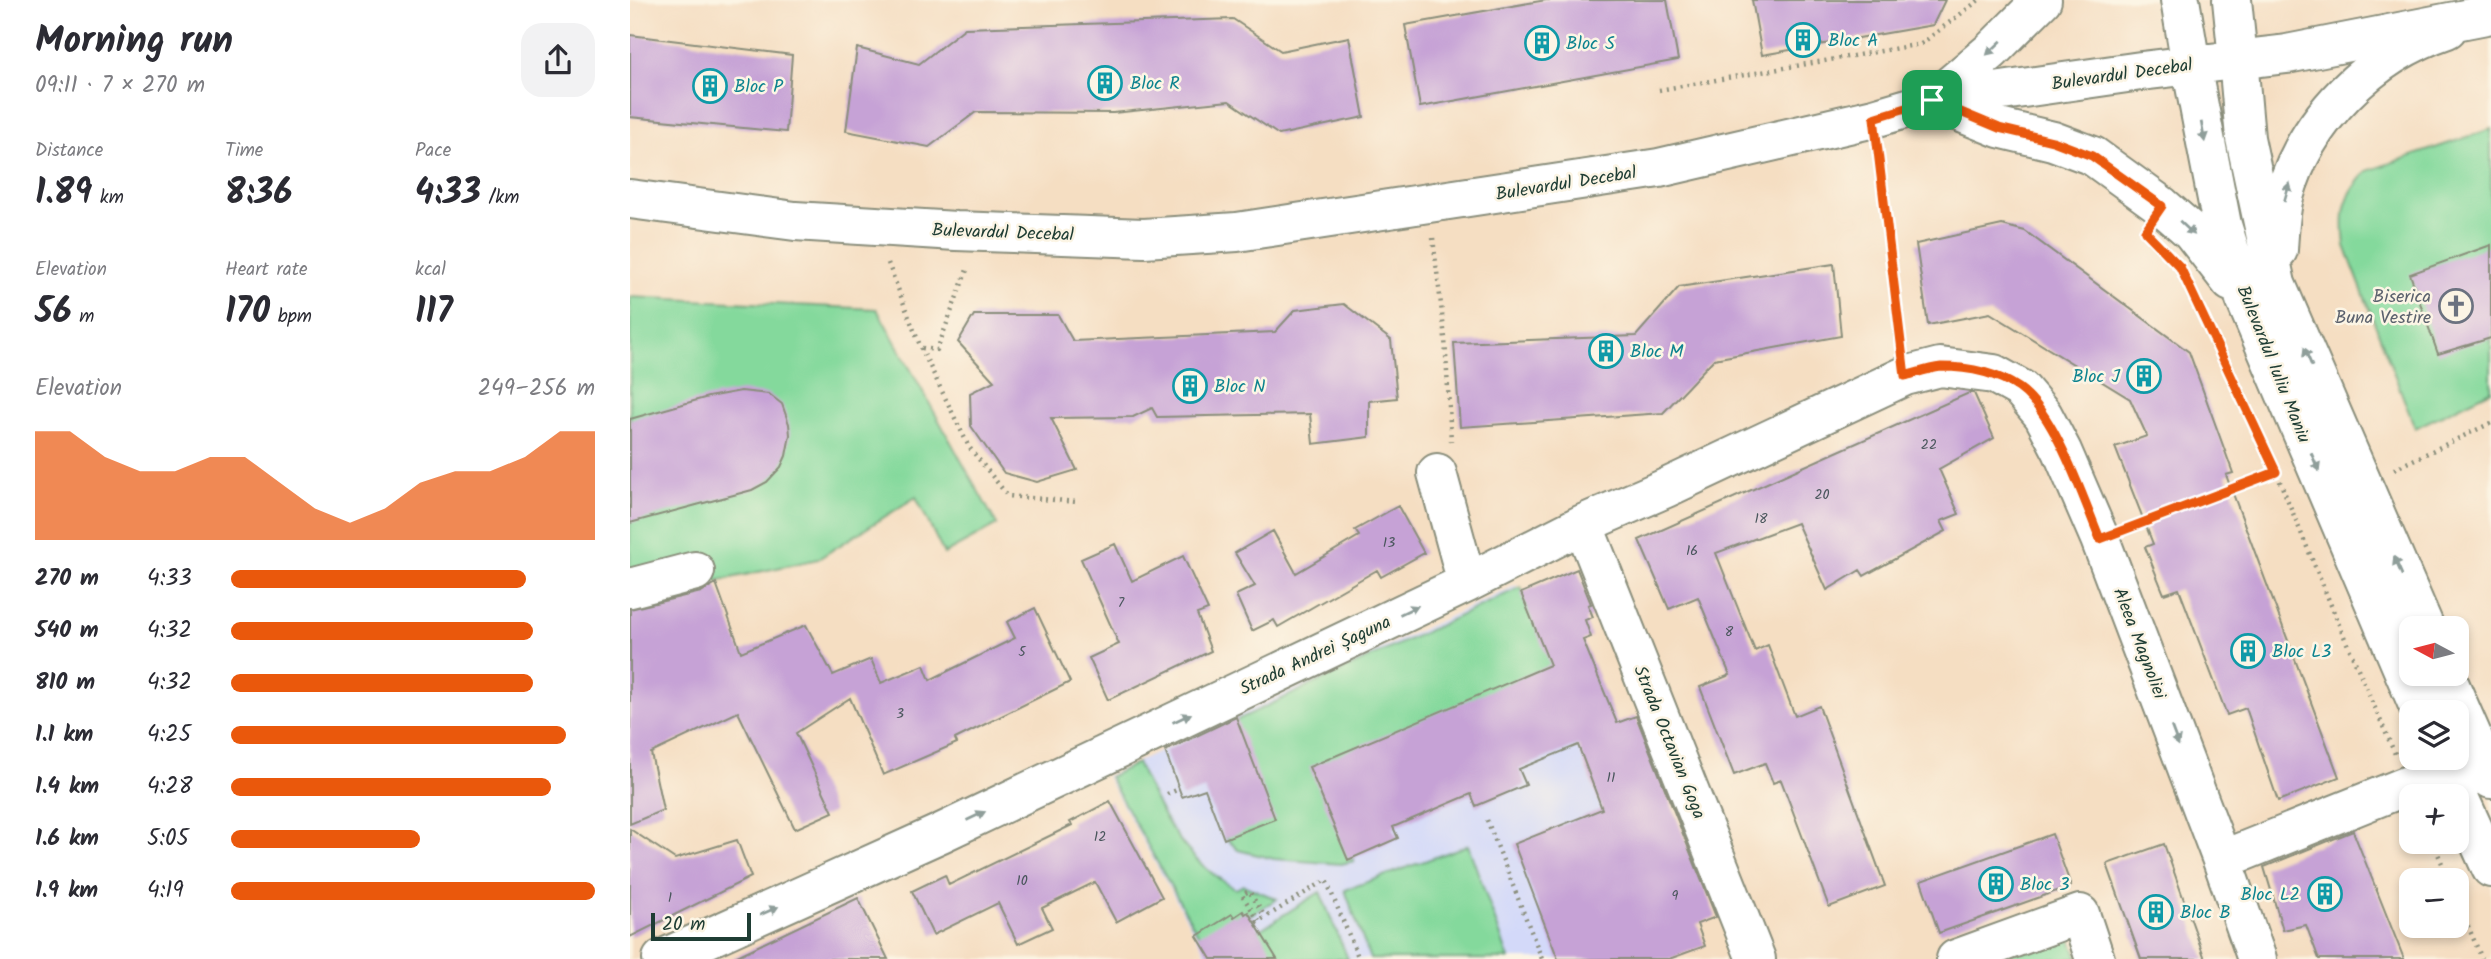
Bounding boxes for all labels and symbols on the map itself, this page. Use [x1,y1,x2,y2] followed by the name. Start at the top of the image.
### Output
[1784,21,1822,59] building icon: Bloc A
[1523,24,1561,62] building icon: Bloc S
[1828,27,1878,56] place label: Bloc A
[1566,30,1615,59] place label: Bloc S
[1986,40,2003,56] one-way arrow
[2050,51,2195,100] street label: Bulevardul Decebal
[1086,64,1124,102] building icon: Bloc R
[691,67,729,105] building icon: Bloc P
[1130,70,1180,99] place label: Bloc R
[1902,70,1962,130] pin
[734,73,784,102] place label: Bloc P
[2198,121,2209,143] one-way arrow
[1494,159,1639,210] street label: Bulevardul Decebal
[2282,181,2292,202] one-way arrow
[931,217,1075,250] street label: Bulevardul Decebal
[2178,220,2195,236] one-way arrow
[2228,281,2318,448] street label: Bulevardul Iuliu Maniu
[2335,283,2431,333] place label: Biserica Buna Vestire
[2437,287,2475,325] church icon: Biserica Buna Vestire
[1587,332,1625,370] building icon: Bloc M
[1630,338,1684,367] place label: Bloc M
[2302,346,2313,367] one-way arrow
[2125,357,2163,395] building icon: Bloc J
[2072,363,2121,392] place label: Bloc J
[1171,367,1209,405] building icon: Bloc N
[1214,373,1265,402] place label: Bloc N
[1921,434,1937,456] house number: 22
[2309,452,2320,473] one-way arrow
[1814,484,1830,506] house number: 20
[1755,508,1768,530] house number: 18
[1383,532,1395,554] house number: 13
[1686,540,1698,562] house number: 16
[2392,555,2403,576] one-way arrow
[2104,584,2173,704] street label: Aleea Magnoliei
[1118,592,1125,614] house number: 7
[1399,605,1419,616] one-way arrow
[1235,609,1396,704] street label: Strada Andrei Șaguna
[2399,616,2469,686] north arrow
[1725,621,1734,643] house number: 8
[2229,632,2267,670] building icon: Bloc L3
[2272,638,2331,667] place label: Bloc L3
[1018,641,1027,663] house number: 5
[1625,661,1713,824] street label: Strada Octavian Goga
[896,703,904,725] house number: 3
[1171,713,1192,724] one-way arrow
[2170,726,2181,747] one-way arrow
[1607,767,1615,789] house number: 11
[966,810,986,822] one-way arrow
[1094,826,1106,848] house number: 12
[1977,865,2015,903] building icon: Bloc 3
[1016,870,1028,892] house number: 10
[2020,871,2070,900] place label: Bloc 3
[2306,875,2344,913] building icon: Bloc L2
[2240,881,2300,910] place label: Bloc L2
[1672,885,1679,907] house number: 9
[668,887,672,909] house number: 1
[2137,893,2175,931] building icon: Bloc B
[2180,899,2231,928] place label: Bloc B
[759,905,779,917] one-way arrow
[651,910,751,942] scale bar

